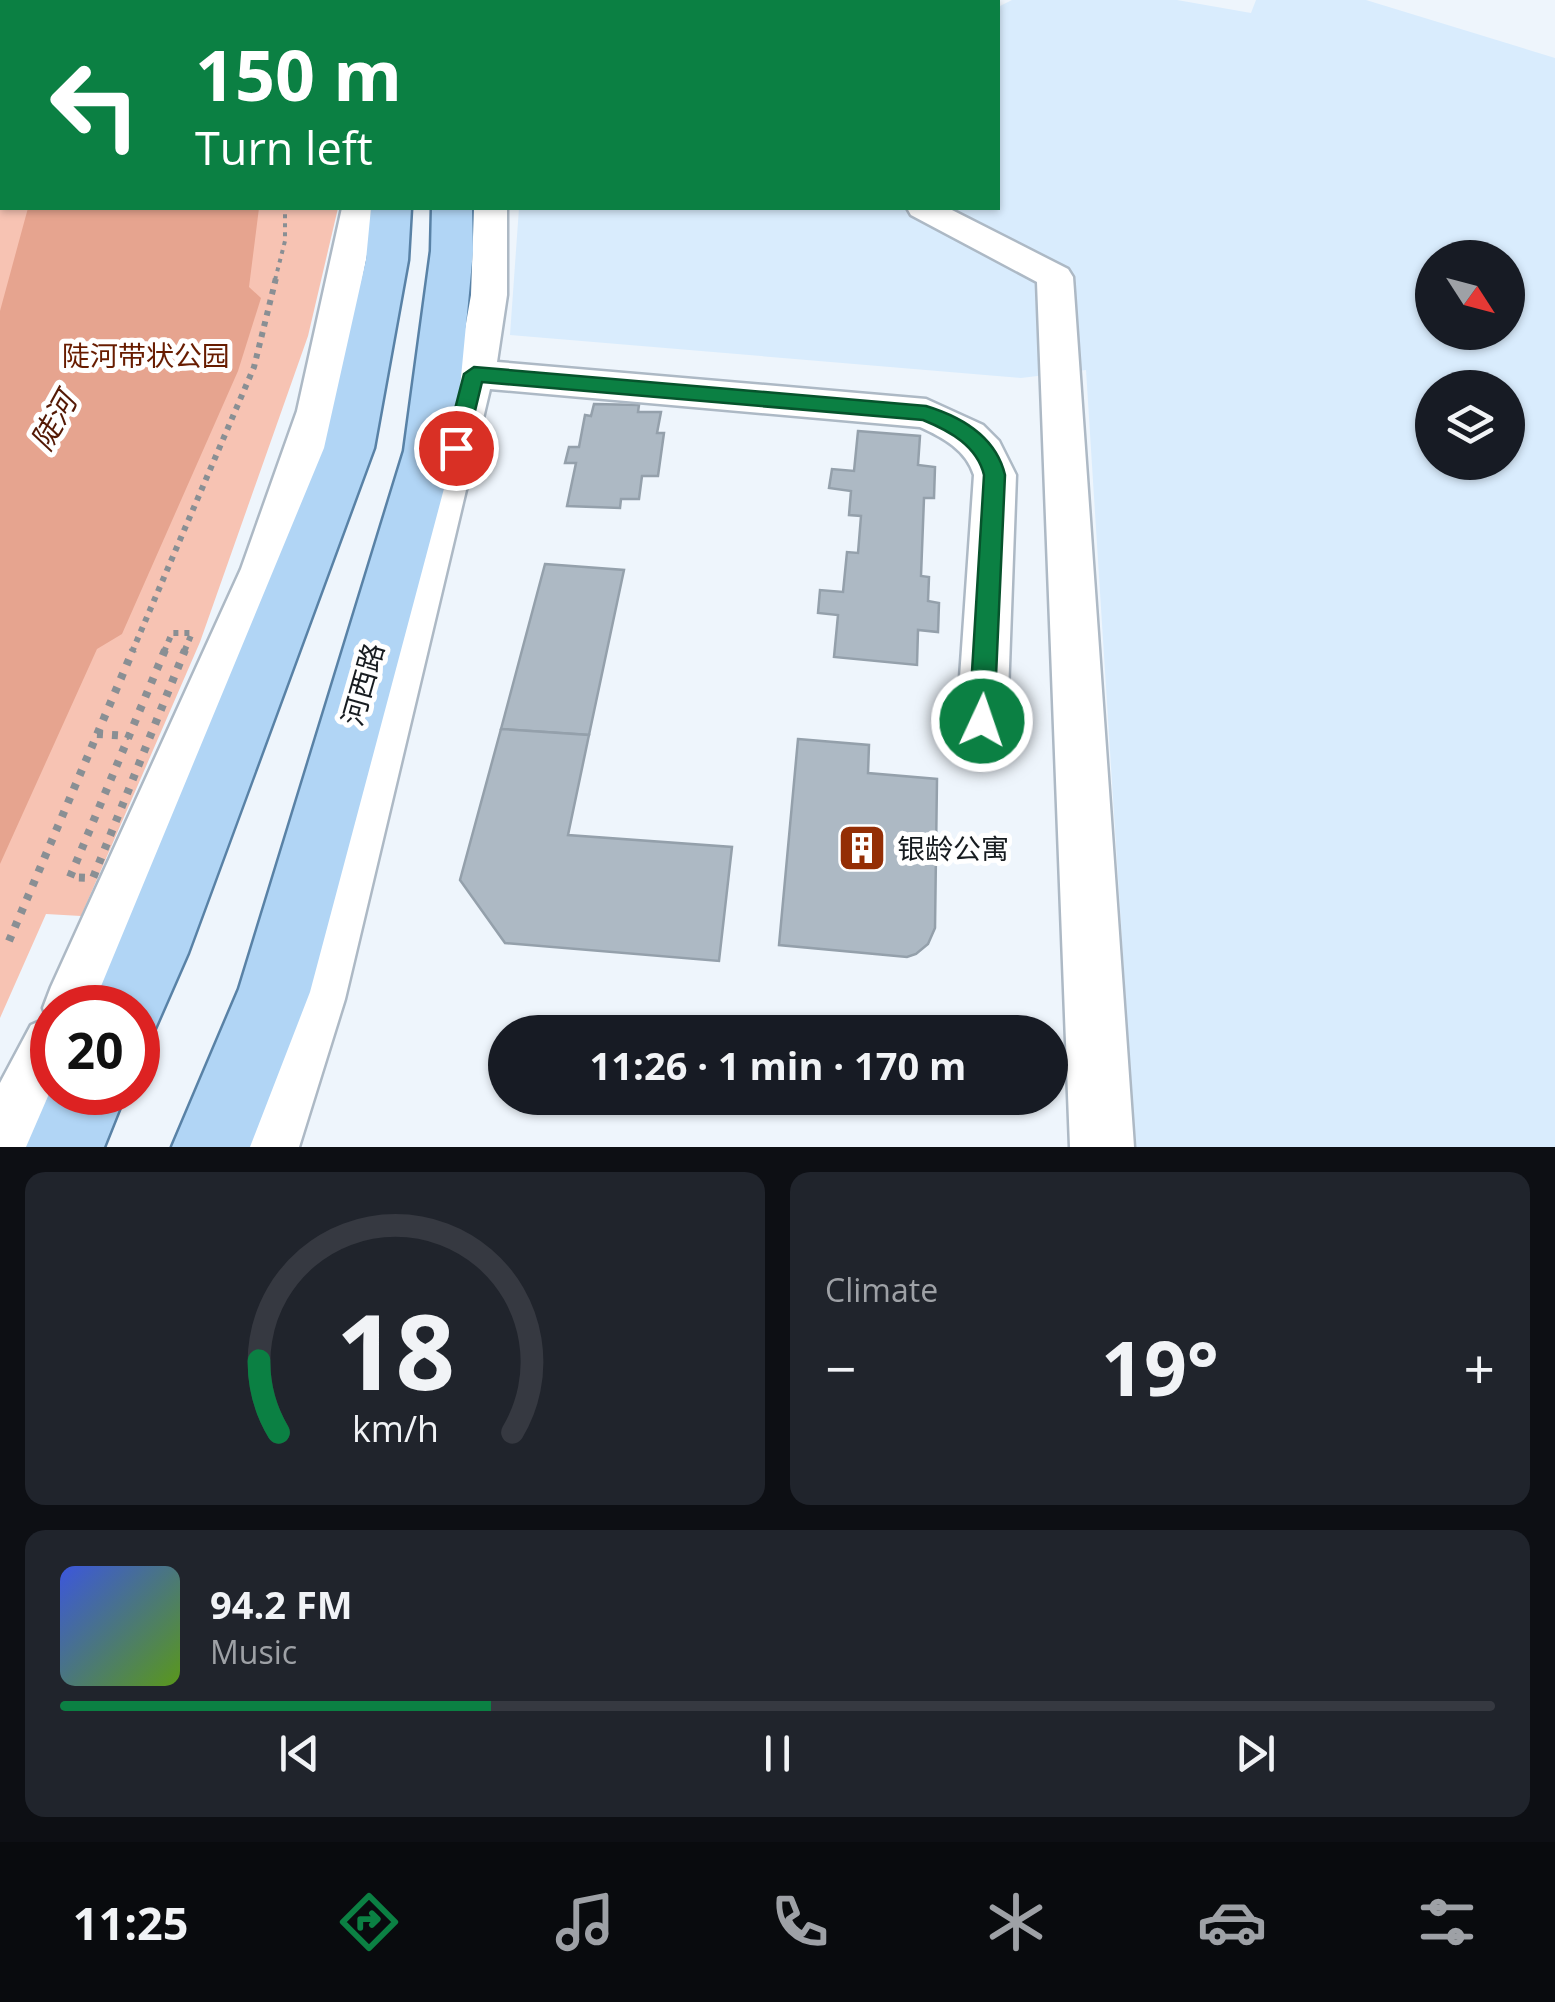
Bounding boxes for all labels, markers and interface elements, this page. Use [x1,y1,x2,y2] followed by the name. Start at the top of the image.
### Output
[195,26,402,122] text: 150 m
[30,40,160,170] icon: left
[195,117,373,178] text: Turn left
[1415,240,1525,350] north arrow
[1415,240,1525,480] map controls
[62,336,230,374] park label: 陡河带状公园
[1415,370,1525,480] button: layers
[21,380,88,457] water label: 陡河
[414,406,499,491] pin
[429,421,484,476] icon: arrive
[332,638,392,730] street label: 河西路
[930,669,1034,773] position arrow
[836,822,888,874] building icon: 银龄公寓
[897,829,1009,867] place label: 银龄公寓
[30,985,160,1115] speed limit sign: 20
[590,1039,966,1091] text: 11:26 · 1 min · 170 m
[825,1268,938,1311] text: Climate
[336,1279,454,1420] text: 18
[1101,1316,1219,1418] text: 19°
[825,1330,856,1405] text: −
[1464,1330,1495,1405] text: +
[352,1404,438,1452] text: km/h
[210,1578,353,1630] text: 94.2 FM
[210,1630,297,1673] text: Music
[272,1726,327,1781] icon: previous
[750,1726,805,1781] icon: pause
[1228,1726,1283,1781] icon: next
[334,1887,404,1957] icon: directions
[550,1887,620,1957] icon: music
[765,1887,835,1957] icon: phone
[981,1887,1051,1957] icon: climate
[1197,1887,1267,1957] icon: car
[1412,1887,1482,1957] icon: filters
[73,1892,189,1953] text: 11:25

